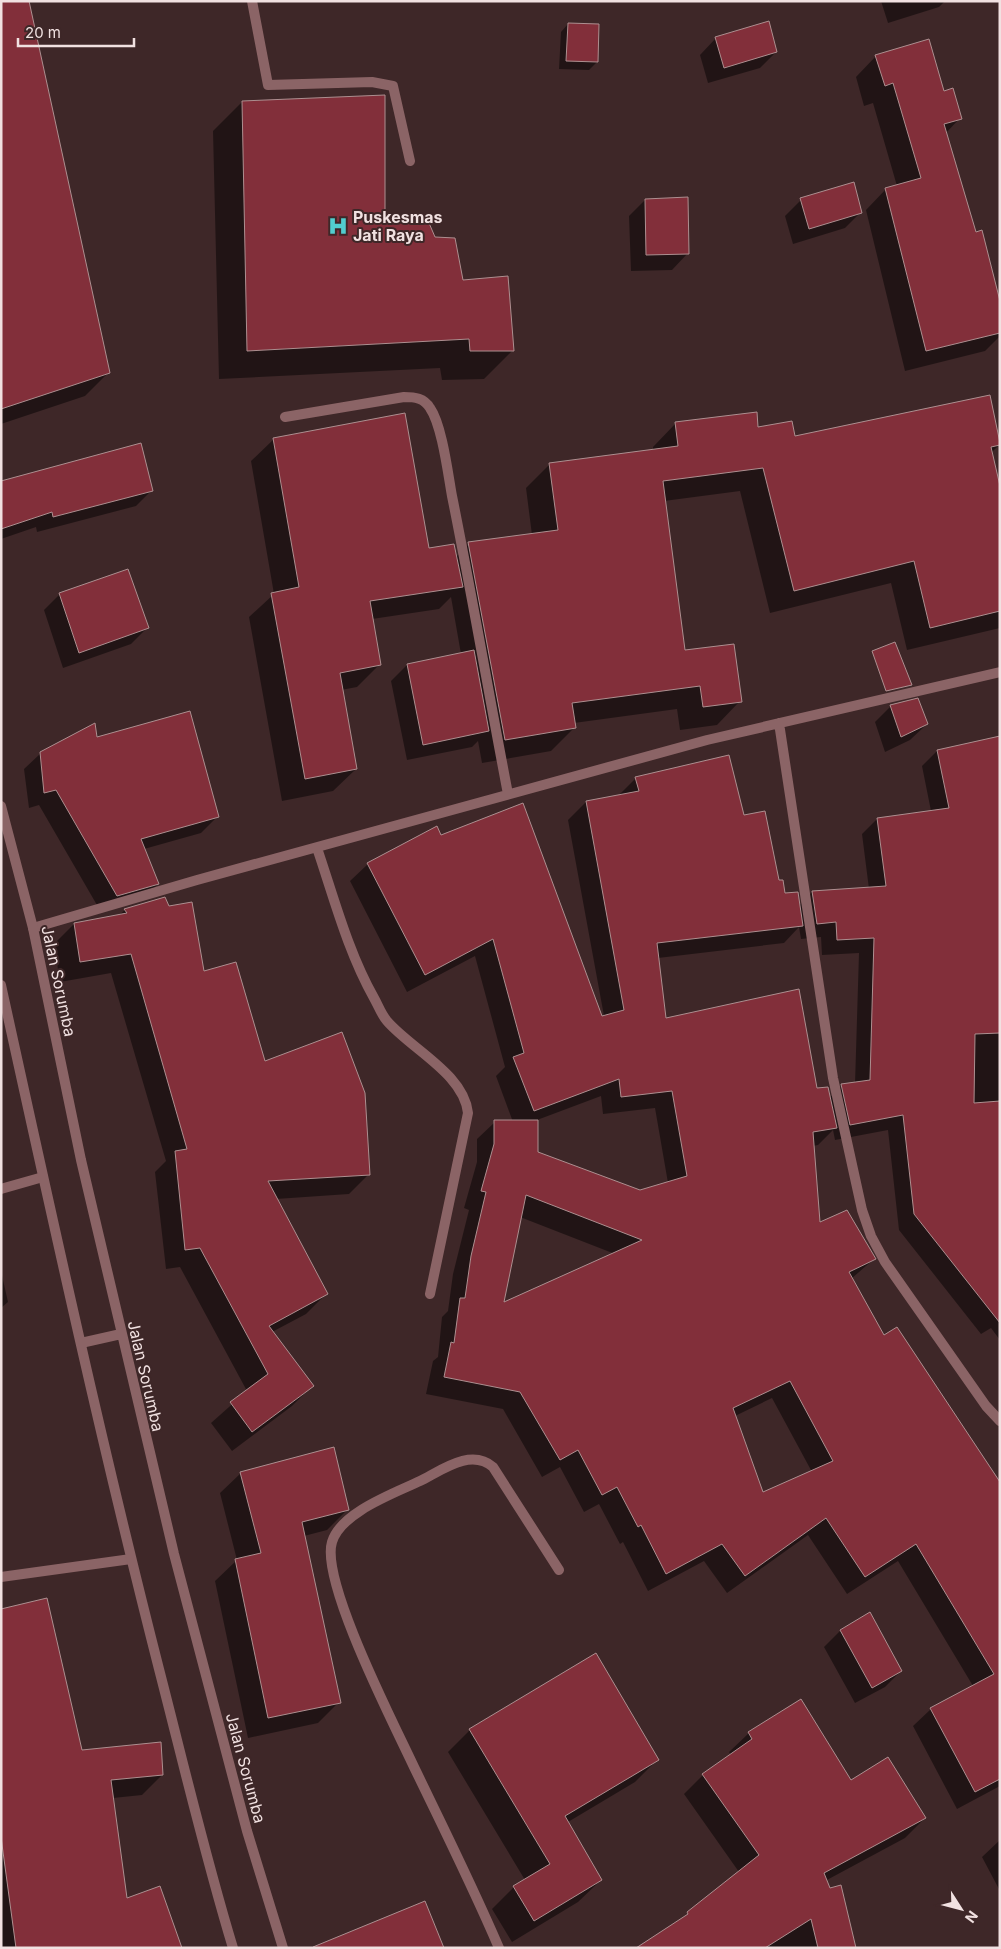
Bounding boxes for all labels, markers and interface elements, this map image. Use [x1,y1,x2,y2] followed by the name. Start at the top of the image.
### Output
[18,15,134,47] scale bar
[25,23,61,42] text: 20 m
[353,207,443,245] place label: Puskesmas Jati Raya
[327,215,349,237] hospital icon: Puskesmas Jati Raya
[37,924,81,1038] street label: Jalan Sorumba
[124,1319,168,1433] street label: Jalan Sorumba
[222,1711,270,1825] street label: Jalan Sorumba
[936,1884,986,1934] north arrow
[962,1908,982,1926] text: N

